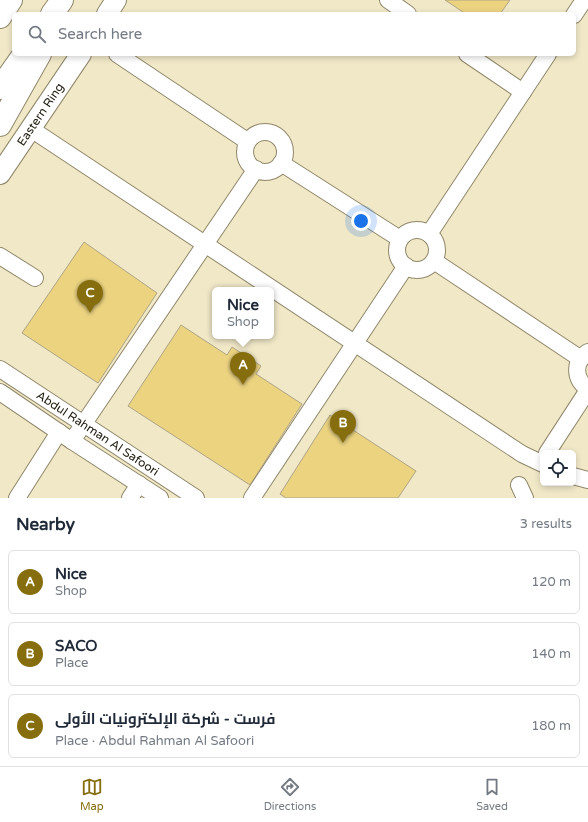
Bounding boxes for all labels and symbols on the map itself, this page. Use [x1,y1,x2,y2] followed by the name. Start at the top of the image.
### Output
[14,80,66,148] street label: Eastern Ring
[351,211,371,231] your location
[77,280,103,313] pin: C
[230,352,256,385] pin: A
[34,388,162,479] street label: Abdul Rahman Al Safoori
[330,410,356,443] pin: B

